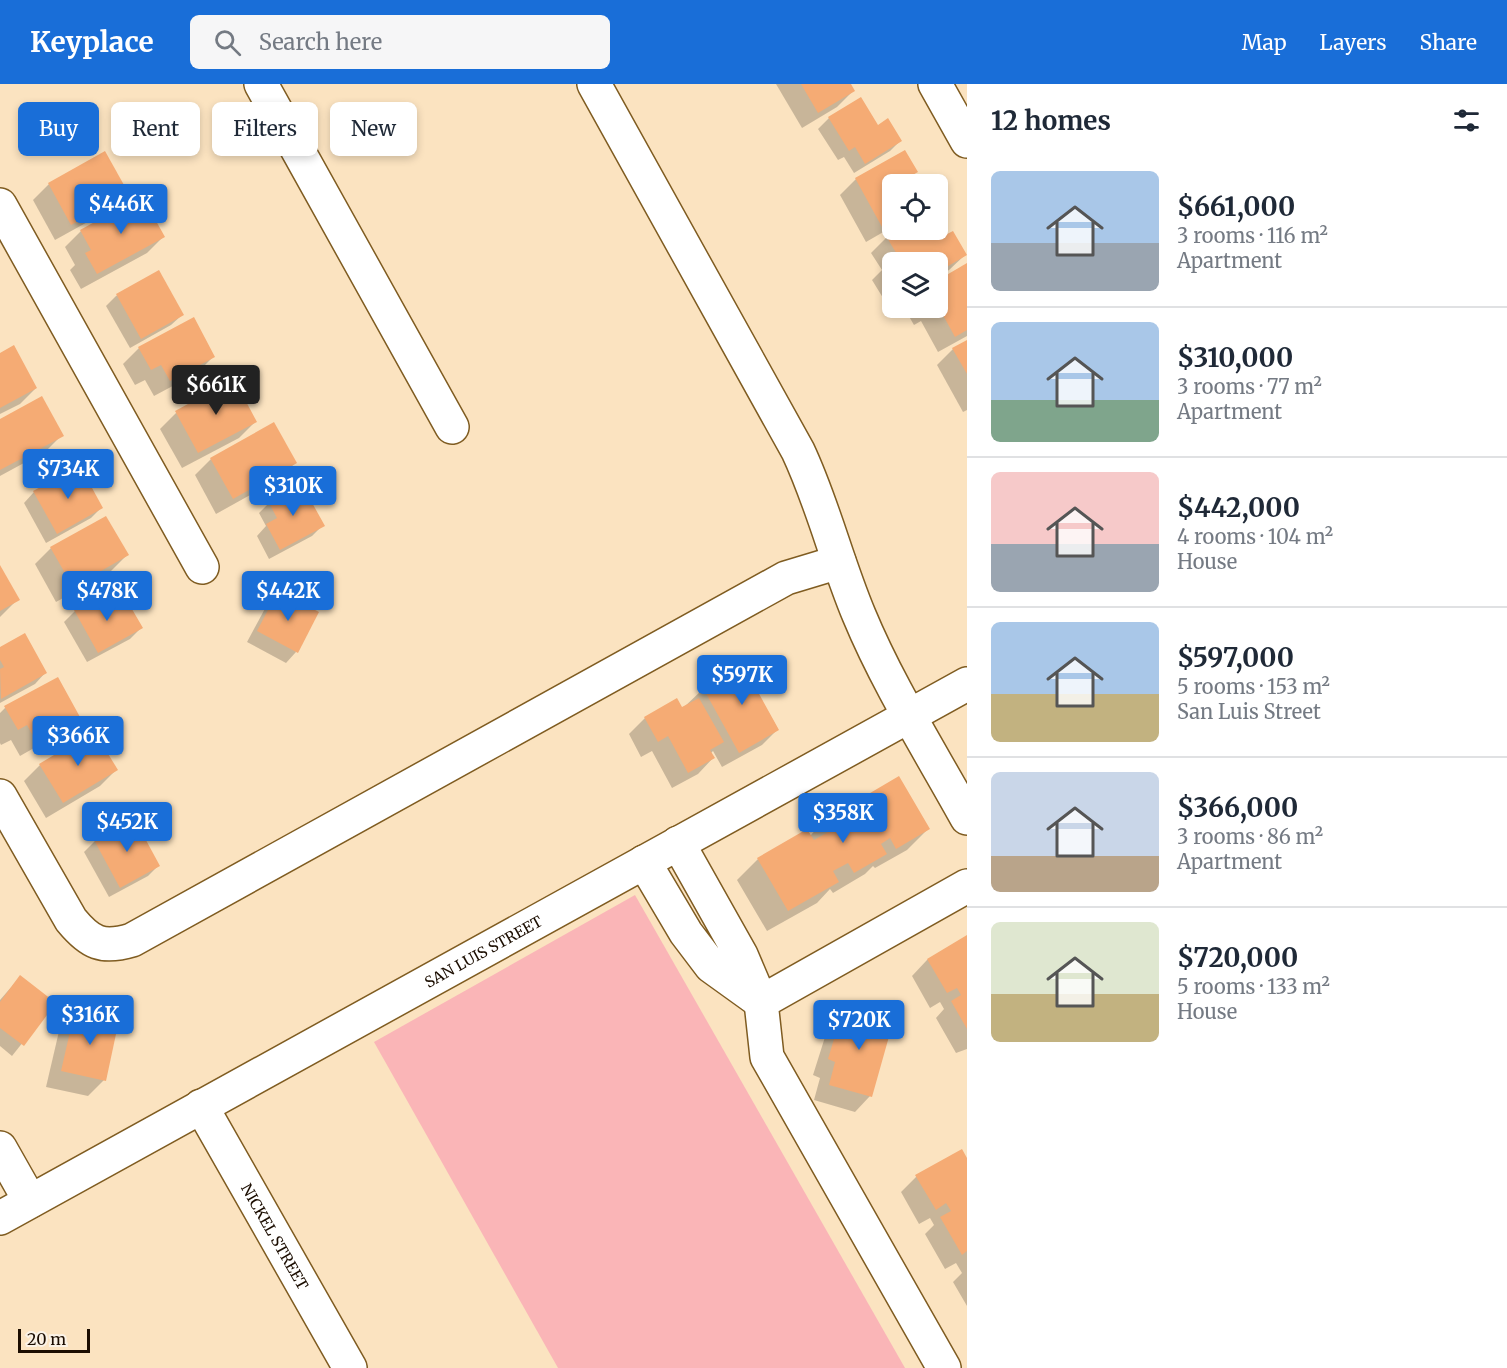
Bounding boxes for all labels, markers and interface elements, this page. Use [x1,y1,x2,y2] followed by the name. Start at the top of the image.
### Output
[190,15,610,69] search box
[30,24,154,60] text: Keyplace
[211,26,244,59] icon: search
[259,28,382,56] text: Search here
[1242,29,1287,56] text: Map
[1320,29,1387,56] text: Layers
[1420,29,1477,56] text: Share
[18,102,99,156] chip: Buy
[111,102,200,156] chip: Rent
[212,102,318,156] chip: Filters
[330,102,417,156] chip: New
[991,104,1111,137] text: 12 homes
[1450,104,1483,137] icon: filters
[882,174,948,318] map controls
[882,174,948,240] button: locate
[79,184,163,235] pin: $446K
[1177,190,1295,223] text: $661,000
[88,191,154,216] text: $446K
[1039,195,1111,267] icon: home
[1177,223,1328,248] text: 3 rooms · 116 m²
[1177,248,1282,273] text: Apartment
[882,252,948,318] button: layers
[1177,341,1293,374] text: $310,000
[1039,346,1111,418] icon: home
[174,365,258,416] pin: $661K
[186,372,246,397] text: $661K
[1177,374,1322,399] text: 3 rooms · 77 m²
[1177,399,1282,424] text: Apartment
[26,449,110,500] pin: $734K
[37,456,99,481] text: $734K
[251,466,335,517] pin: $310K
[263,473,323,498] text: $310K
[1177,491,1300,524] text: $442,000
[1039,496,1111,568] icon: home
[1177,524,1333,549] text: 4 rooms · 104 m²
[1177,549,1237,574] text: House
[65,571,149,622] pin: $478K
[246,571,330,622] pin: $442K
[76,578,138,603] text: $478K
[256,578,320,603] text: $442K
[1177,641,1294,674] text: $597,000
[1039,646,1111,718] icon: home
[700,655,784,706] pin: $597K
[711,662,773,687] text: $597K
[1177,674,1330,699] text: 5 rooms · 153 m²
[1177,699,1321,724] text: San Luis Street
[36,716,120,767] pin: $366K
[47,723,109,748] text: $366K
[1177,791,1298,824] text: $366,000
[801,793,885,844] pin: $358K
[1039,796,1111,868] icon: home
[812,800,874,825] text: $358K
[85,802,169,853] pin: $452K
[96,809,158,834] text: $452K
[1177,824,1323,849] text: 3 rooms · 86 m²
[1177,849,1282,874] text: Apartment
[421,911,546,991] street label: SAN LUIS STREET
[1177,941,1298,974] text: $720,000
[1039,946,1111,1018] icon: home
[1177,974,1330,999] text: 5 rooms · 133 m²
[48,995,132,1046] pin: $316K
[1177,999,1237,1024] text: House
[817,1000,901,1051] pin: $720K
[61,1002,119,1027] text: $316K
[827,1007,891,1032] text: $720K
[237,1180,313,1293] street label: NICKEL STREET
[18,1326,90,1354] scale bar
[27,1329,66,1349] text: 20 m

